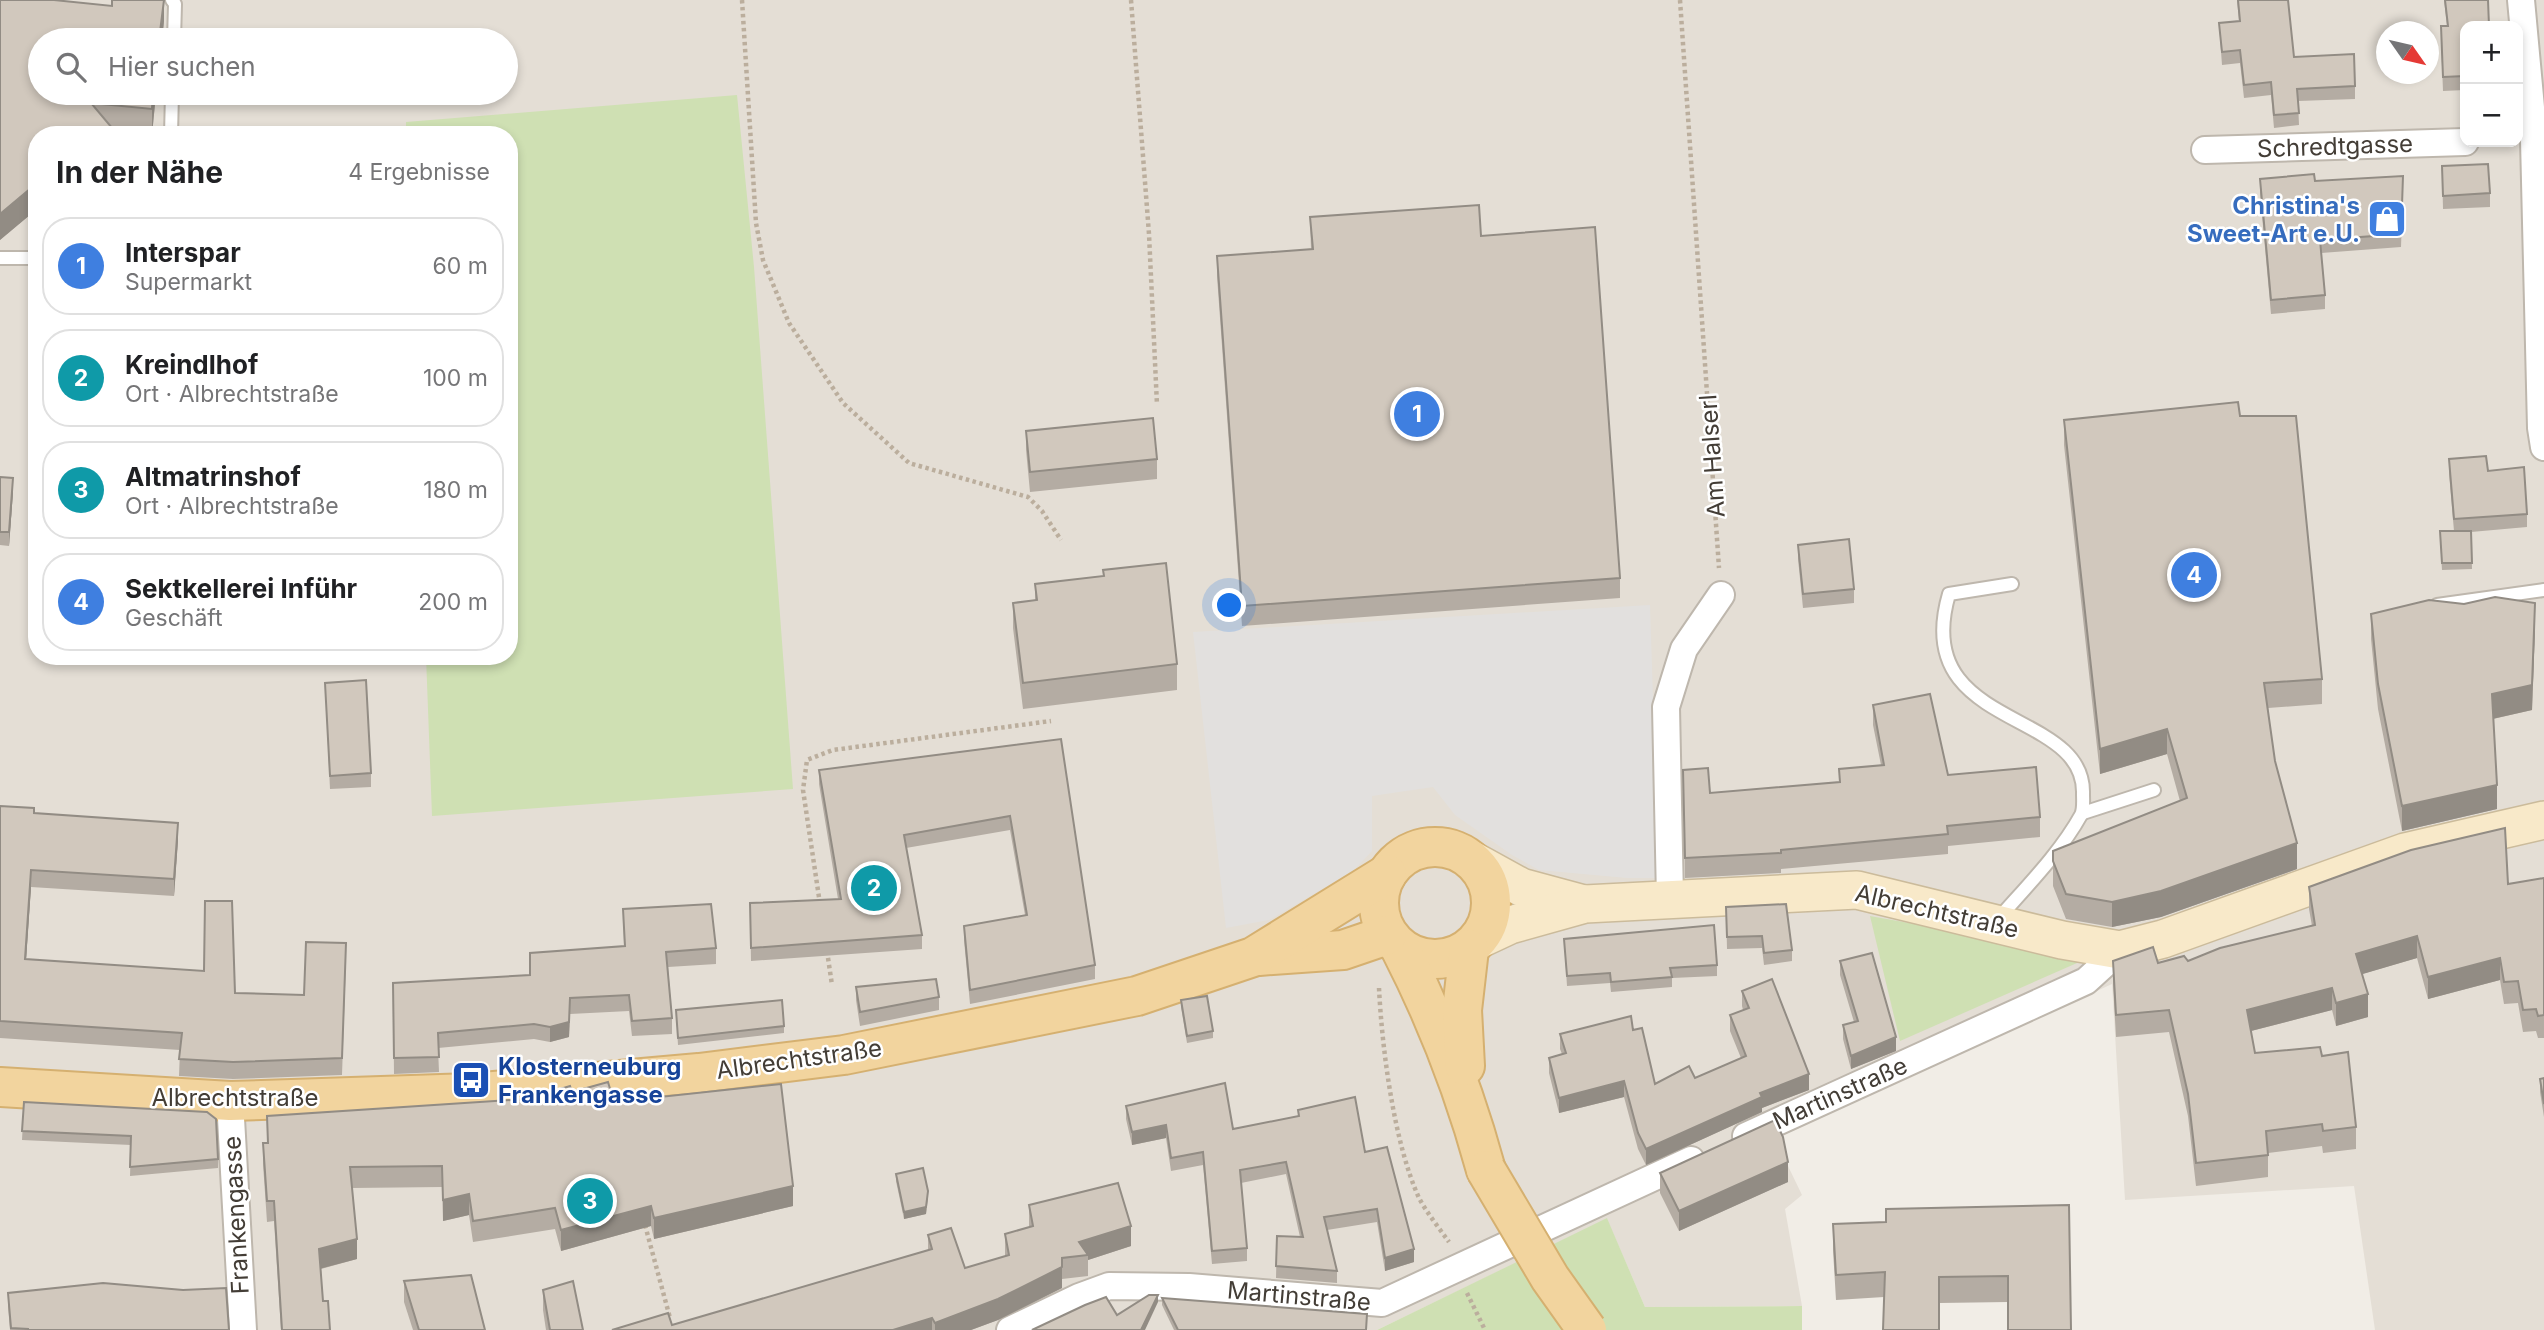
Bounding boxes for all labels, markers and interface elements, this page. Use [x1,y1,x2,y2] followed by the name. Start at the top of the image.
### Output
[2376,21,2439,84] north arrow
[2460,21,2523,147] map controls
[2460,21,2523,84] button: +
[28,28,518,105] search box
[52,48,90,86] icon: search
[108,51,256,82] text: Hier suchen
[2460,84,2523,147] button: −
[2256,129,2414,163] street label: Schredtgasse
[56,154,223,190] text: In der Nähe
[348,158,490,186] text: 4 Ergebnisse
[2187,191,2360,248] place label: Christina's Sweet-Art e.U.
[2366,198,2408,240] shop icon: Christina's Sweet-Art e.U.
[125,237,241,268] text: Interspar
[76,252,86,280] text: 1
[433,252,488,280] text: 60 m
[125,268,252,296] text: Supermarkt
[125,349,258,380] text: Kreindlhof
[74,364,88,392] text: 2
[423,364,488,392] text: 100 m
[125,380,339,408] text: Ort · Albrechtstraße
[1394,388,1440,440] pin: 1
[1693,393,1731,519] street label: Am Halserl
[125,461,301,492] text: Altmatrinshof
[74,476,88,504] text: 3
[423,476,488,504] text: 180 m
[125,492,339,520] text: Ort · Albrechtstraße
[2171,549,2217,601] pin: 4
[125,573,357,604] text: Sektkellerei Inführ
[73,588,89,616] text: 4
[418,588,488,616] text: 200 m
[1212,588,1246,622] your location
[125,604,223,632] text: Geschäft
[851,862,897,914] pin: 2
[1852,878,2022,944] street label: Albrechtstraße
[714,1033,884,1085] street label: Albrechtstraße
[1768,1050,1912,1136] street label: Martinstraße
[498,1052,681,1109] place label: Klosterneuburg Frankengasse
[450,1059,492,1101] bus stop icon: Klosterneuburg Frankengasse
[151,1083,319,1112] street label: Albrechtstraße
[217,1135,255,1295] street label: Frankengasse
[567,1175,613,1227] pin: 3
[1226,1275,1372,1317] street label: Martinstraße

